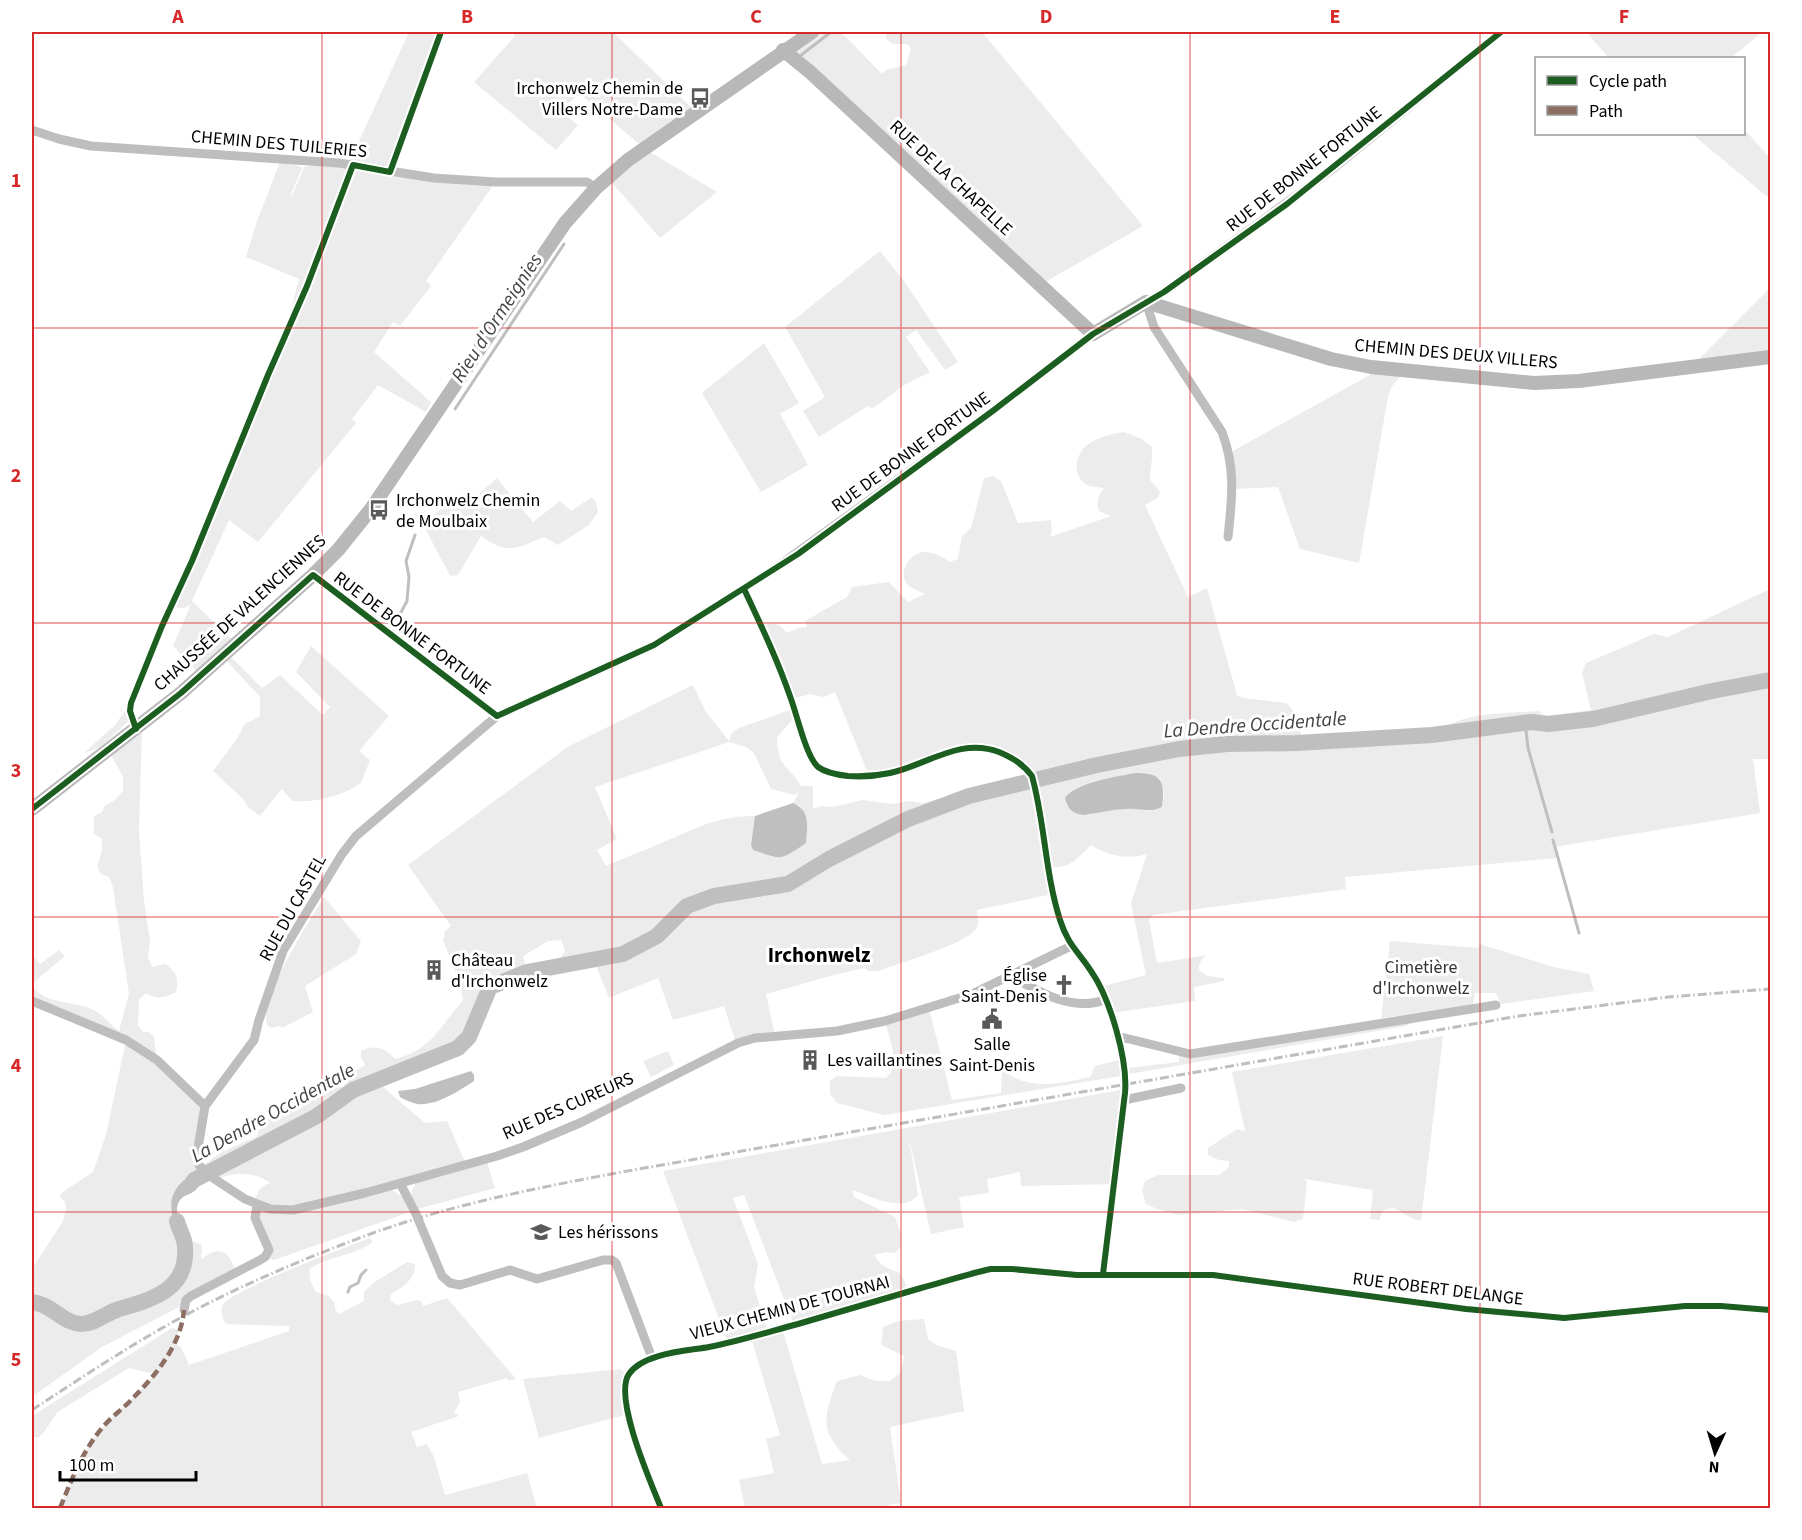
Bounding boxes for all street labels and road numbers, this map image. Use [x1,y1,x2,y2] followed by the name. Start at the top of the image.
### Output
[1221,100,1387,238] street label: RUE DE BONNE FORTUNE
[884,114,1018,242] street label: RUE DE LA CHAPELLE
[190,124,368,164] street label: CHEMIN DES TUILERIES
[1353,333,1559,375] street label: CHEMIN DES DEUX VILLERS
[826,386,996,518] street label: RUE DE BONNE FORTUNE
[148,529,332,697] street label: CHAUSSÉE DE VALENCIENNES
[328,566,496,700] street label: RUE DE BONNE FORTUNE
[253,850,333,966] street label: RUE DU CASTEL
[498,1066,638,1146] street label: RUE DES CUREURS
[1351,1266,1525,1312] street label: RUE ROBERT DELANGE
[687,1269,893,1347] street label: VIEUX CHEMIN DE TOURNAI

